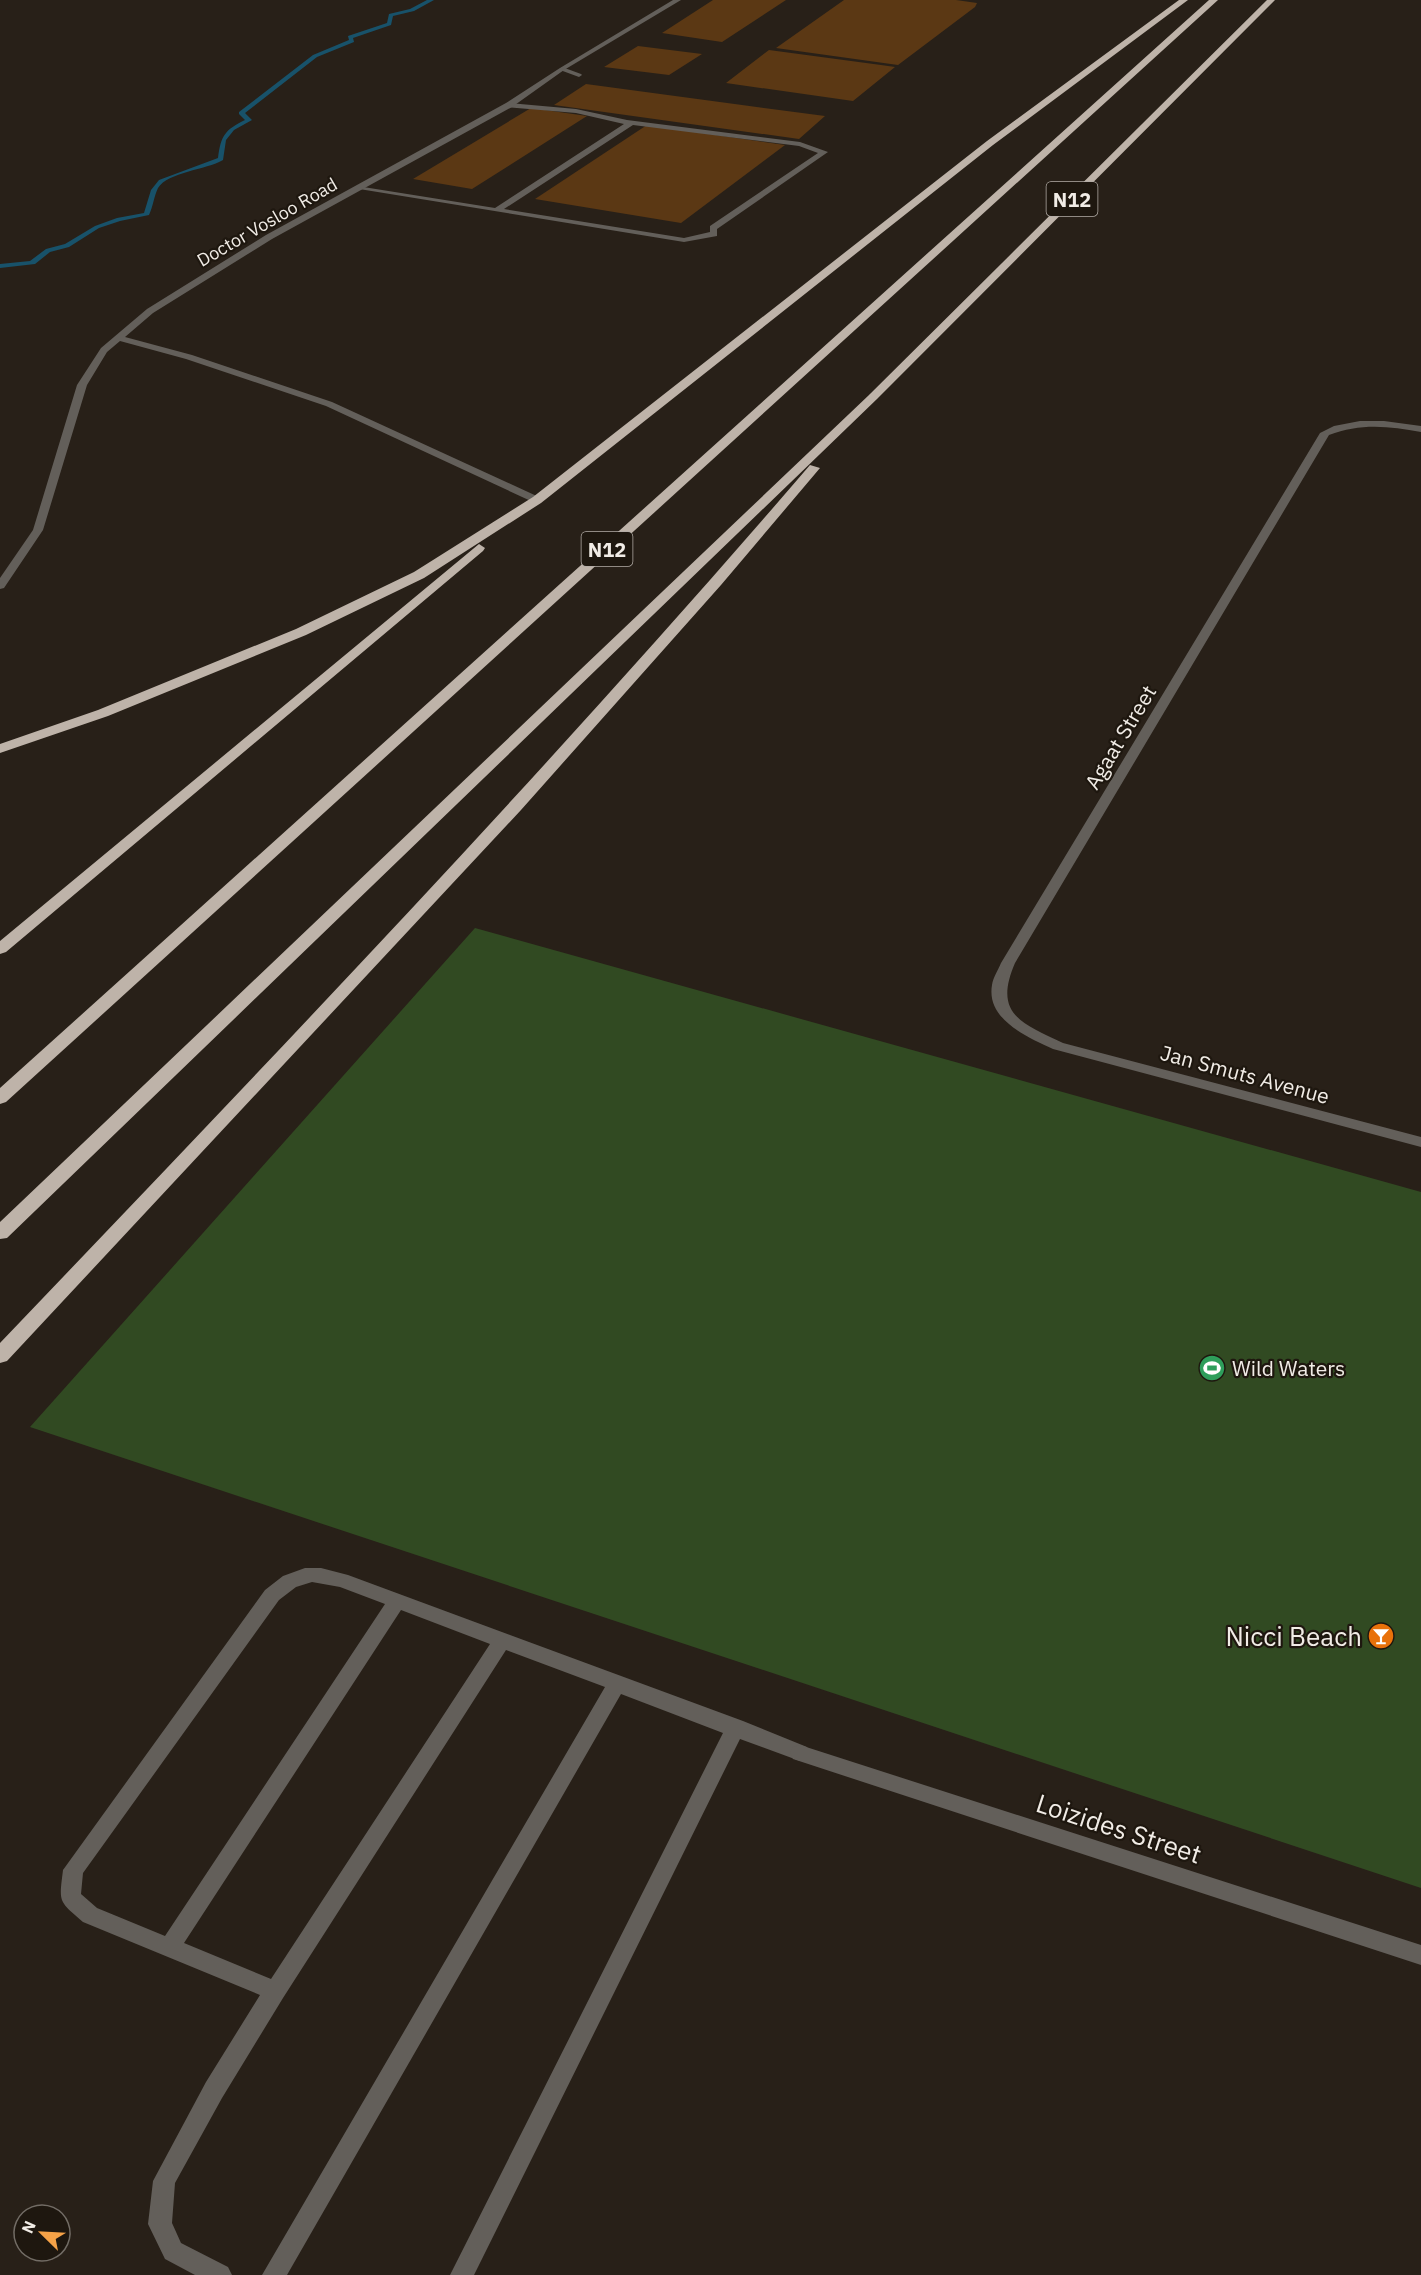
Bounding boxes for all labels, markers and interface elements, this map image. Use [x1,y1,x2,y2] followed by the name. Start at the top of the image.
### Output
[193,172,341,272] street label: Doctor Vosloo Road
[1046,182,1098,216] road number: N12
[582,532,632,566] road number: N12
[1078,680,1162,794] street label: Agaat Street
[1157,1038,1333,1110] street label: Jan Smuts Avenue
[1197,1353,1227,1383] sports icon: Wild Waters
[1232,1354,1345,1382] place label: Wild Waters
[1225,1619,1362,1653] place label: Nicci Beach
[1366,1621,1396,1651] bar icon: Nicci Beach
[1032,1785,1206,1871] street label: Loizides Street
[12,2203,72,2263] north arrow
[17,2218,40,2236] text: N

